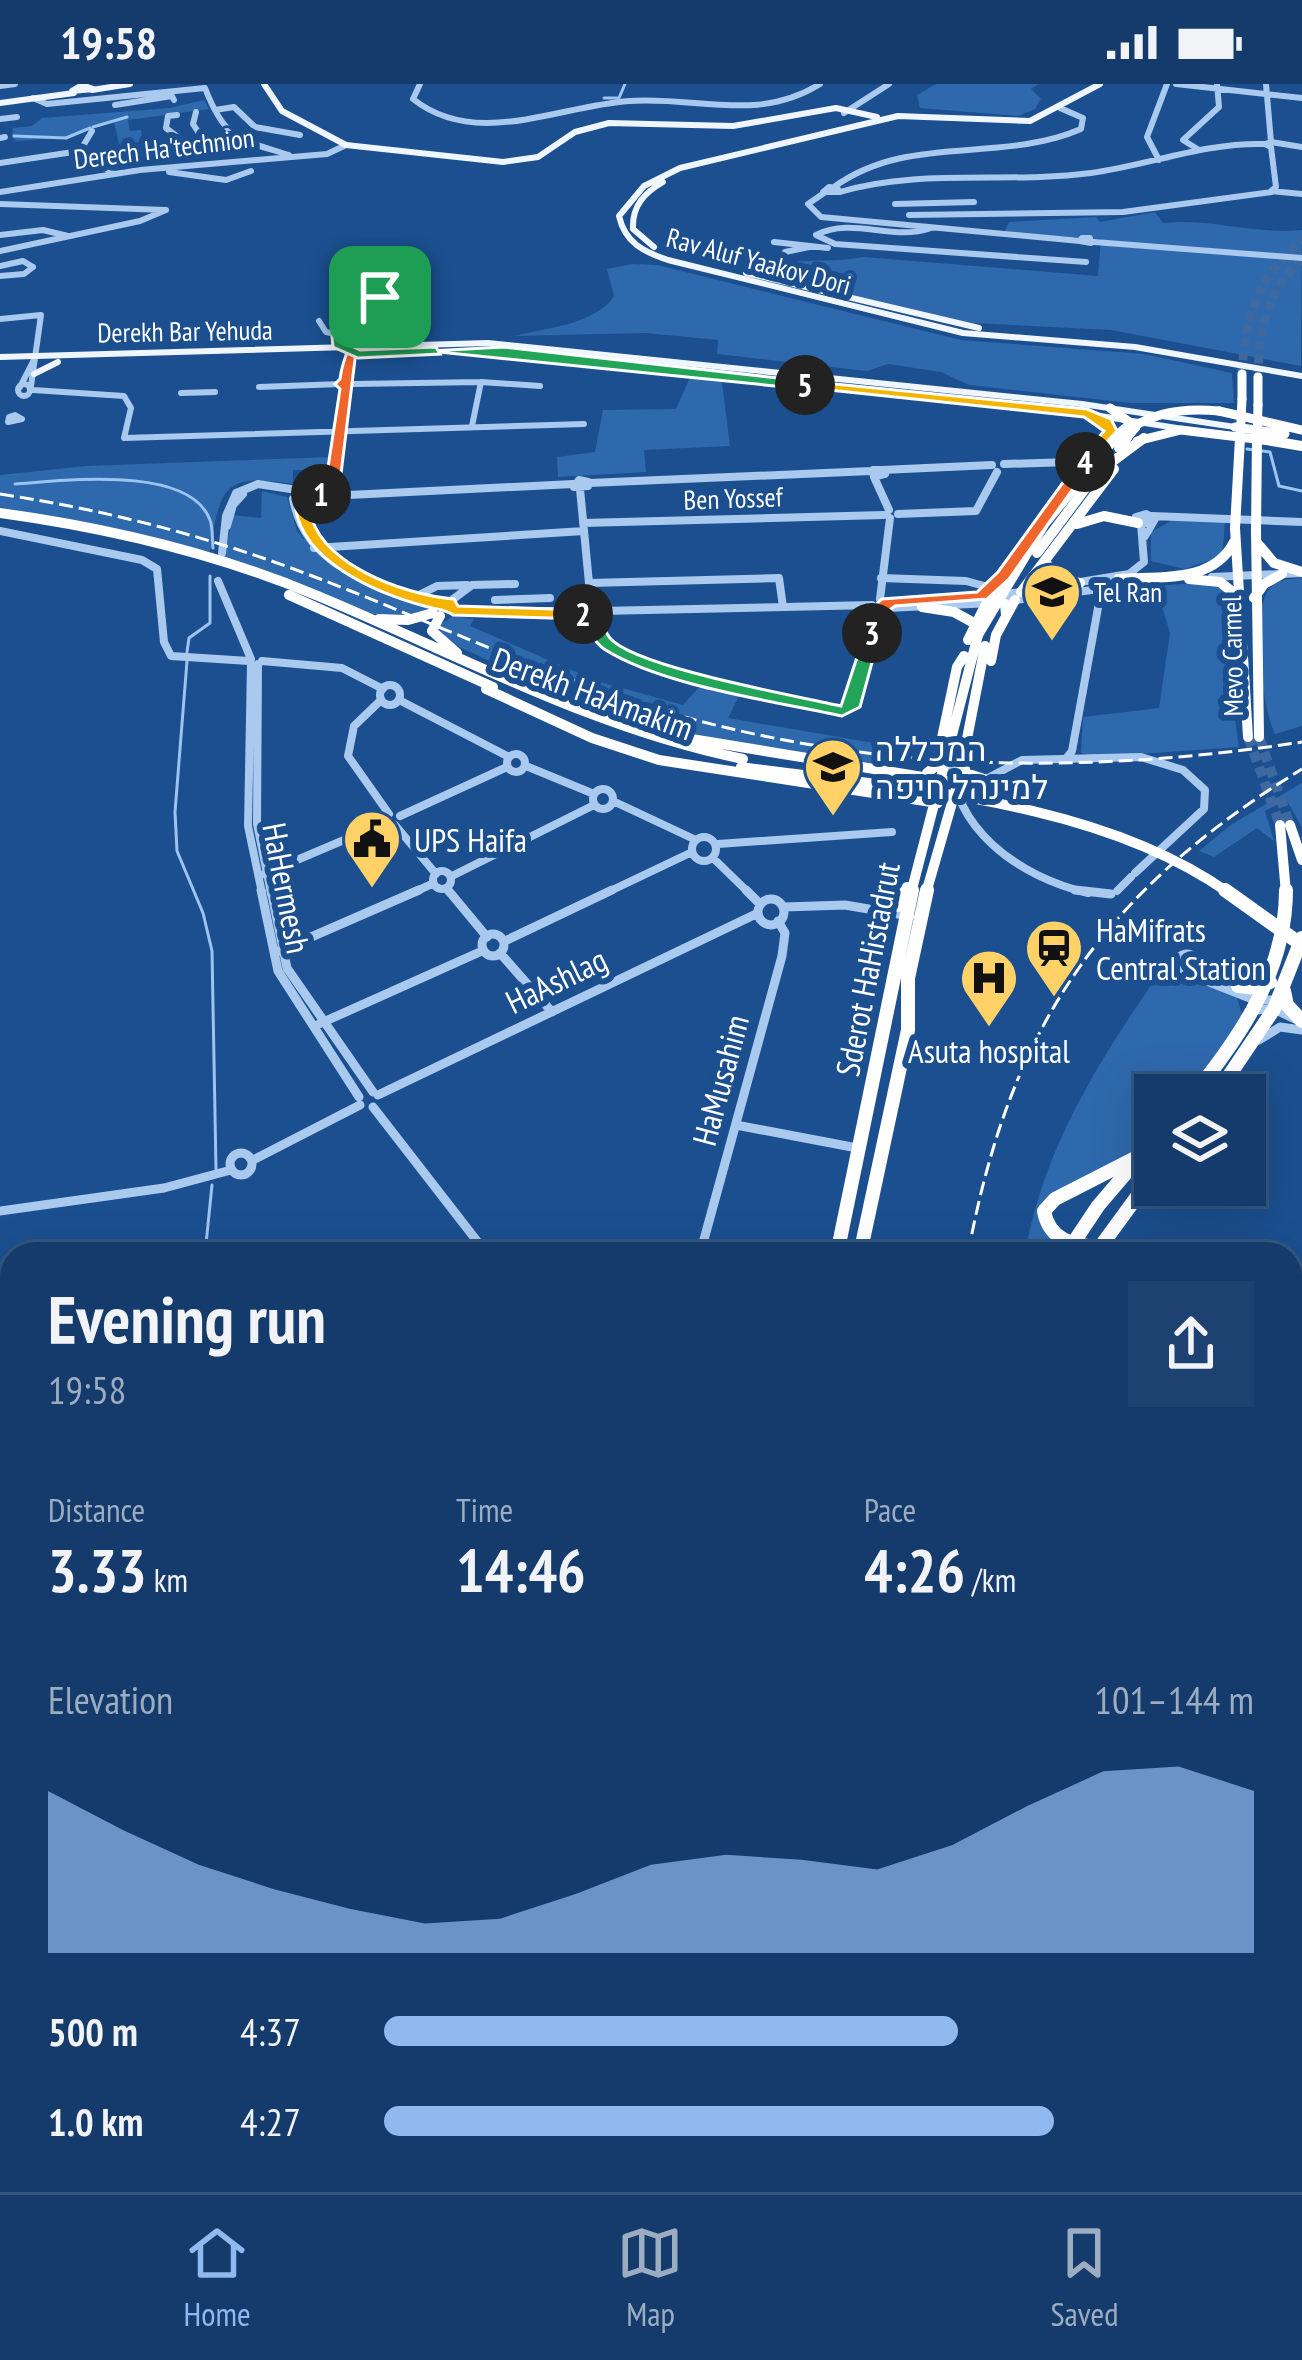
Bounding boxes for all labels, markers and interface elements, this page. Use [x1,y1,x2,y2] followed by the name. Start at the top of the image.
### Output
[60,13,157,71] text: 19:58
[72,120,256,176] street label: Derech Ha'technion
[663,220,855,302] street label: Rav Aluf Yaakov Dori
[329,246,431,348] pin
[347,264,413,330] icon: arrive
[97,312,273,350] street label: Derekh Bar Yehuda
[775,355,835,415] pin: 5
[797,363,813,406] text: 5
[1055,432,1115,492] pin: 4
[1077,440,1093,483] text: 4
[291,464,351,524] pin: 1
[313,472,329,515] text: 1
[683,479,784,517] street label: Ben Yossef
[1021,561,1083,643] school or university icon: Tel Ran
[1094,575,1162,609] place label: Tel Ran
[553,584,613,644] pin: 2
[575,592,591,635] text: 2
[1214,595,1250,717] street label: Mevo Carmel
[842,603,902,663] pin: 3
[864,611,880,654] text: 3
[487,637,699,749] street label: Derekh HaAmakim
[875,727,1048,808] place label: המכללה למינהל חיפה
[802,736,864,818] school or university icon: המכללה למינהל חיפה
[341,808,403,890] public building icon: UPS Haifa
[414,818,527,861] place label: UPS Haifa
[253,819,321,957] street label: HaHermesh
[825,858,909,1080] street label: Sderot HaHistadrut
[1096,908,1266,989] place label: HaMifrats Central Station
[1023,917,1085,999] station icon: HaMifrats Central Station
[498,937,614,1023] street label: HaAshlag
[958,947,1020,1029] hospital icon: Asuta hospital
[682,1010,758,1150] street label: HaMusahim
[908,1029,1070,1072] place label: Asuta hospital
[1134,1074,1266,1206] map controls
[1134,1074,1266,1206] button: layers
[48,1276,326,1361] text: Evening run
[1128,1281,1254,1407] button: share
[48,1364,126,1415] text: 19:58
[48,1488,145,1531] text: Distance
[456,1488,513,1531] text: Time
[864,1488,916,1531] text: Pace
[48,1531,147,1609] text: 3.33
[456,1531,586,1609] text: 14:46
[864,1531,965,1609] text: 4:26
[147,1558,188,1601] text: km
[965,1558,1016,1601] text: /km
[48,1674,173,1725] text: Elevation
[1094,1674,1254,1725] text: 101–144 m
[48,2006,138,2057] text: 500 m
[240,2006,301,2057] text: 4:37
[48,2096,143,2147] text: 1.0 km
[240,2096,301,2147] text: 4:27
[183,2220,251,2335] tab: Home
[617,2220,683,2335] tab: Map
[1050,2220,1118,2335] tab: Saved

